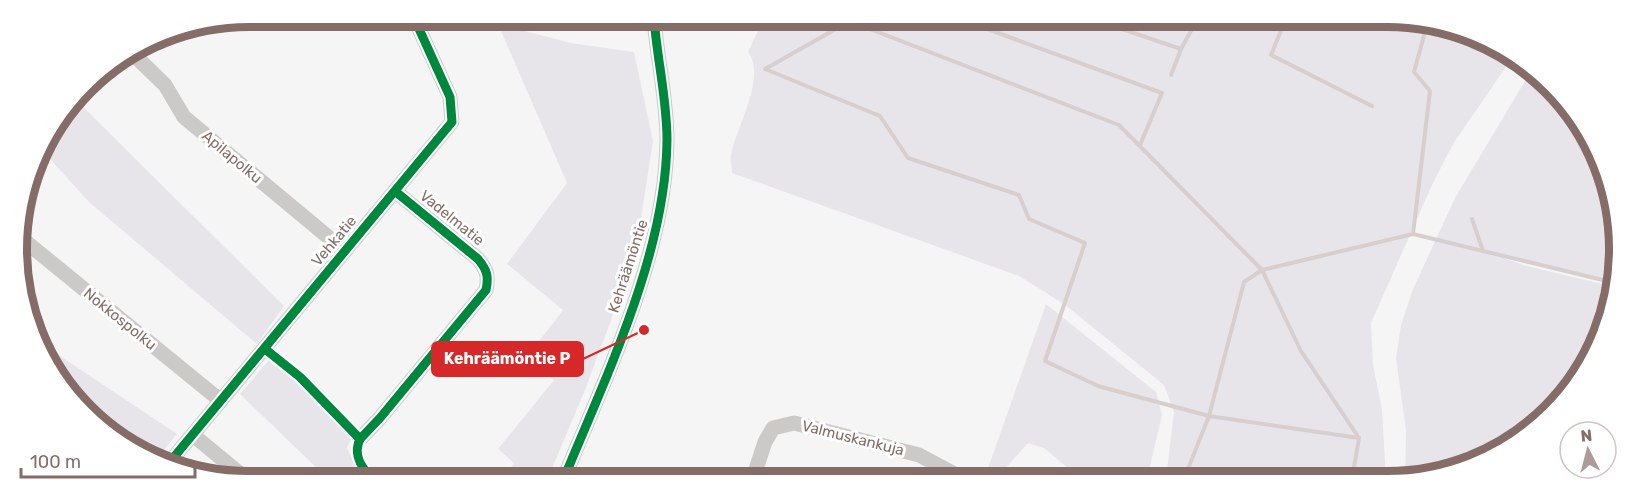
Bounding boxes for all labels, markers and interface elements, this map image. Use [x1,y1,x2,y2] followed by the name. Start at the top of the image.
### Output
[198,127,266,187] street label: Apilapolku
[416,187,488,249] street label: Vadelmatie
[308,212,360,270] street label: Vehkatie
[604,217,652,315] street label: Kehräämöntie
[80,284,160,354] street label: Nokkospolku
[432,342,583,376] callout: Kehräämöntie P
[444,349,570,368] text: Kehräämöntie P
[800,417,906,459] street label: Valmuskankuja
[1558,420,1618,480] north arrow
[1580,426,1593,446] text: N
[21,441,195,479] scale bar
[30,451,81,473] text: 100 m

